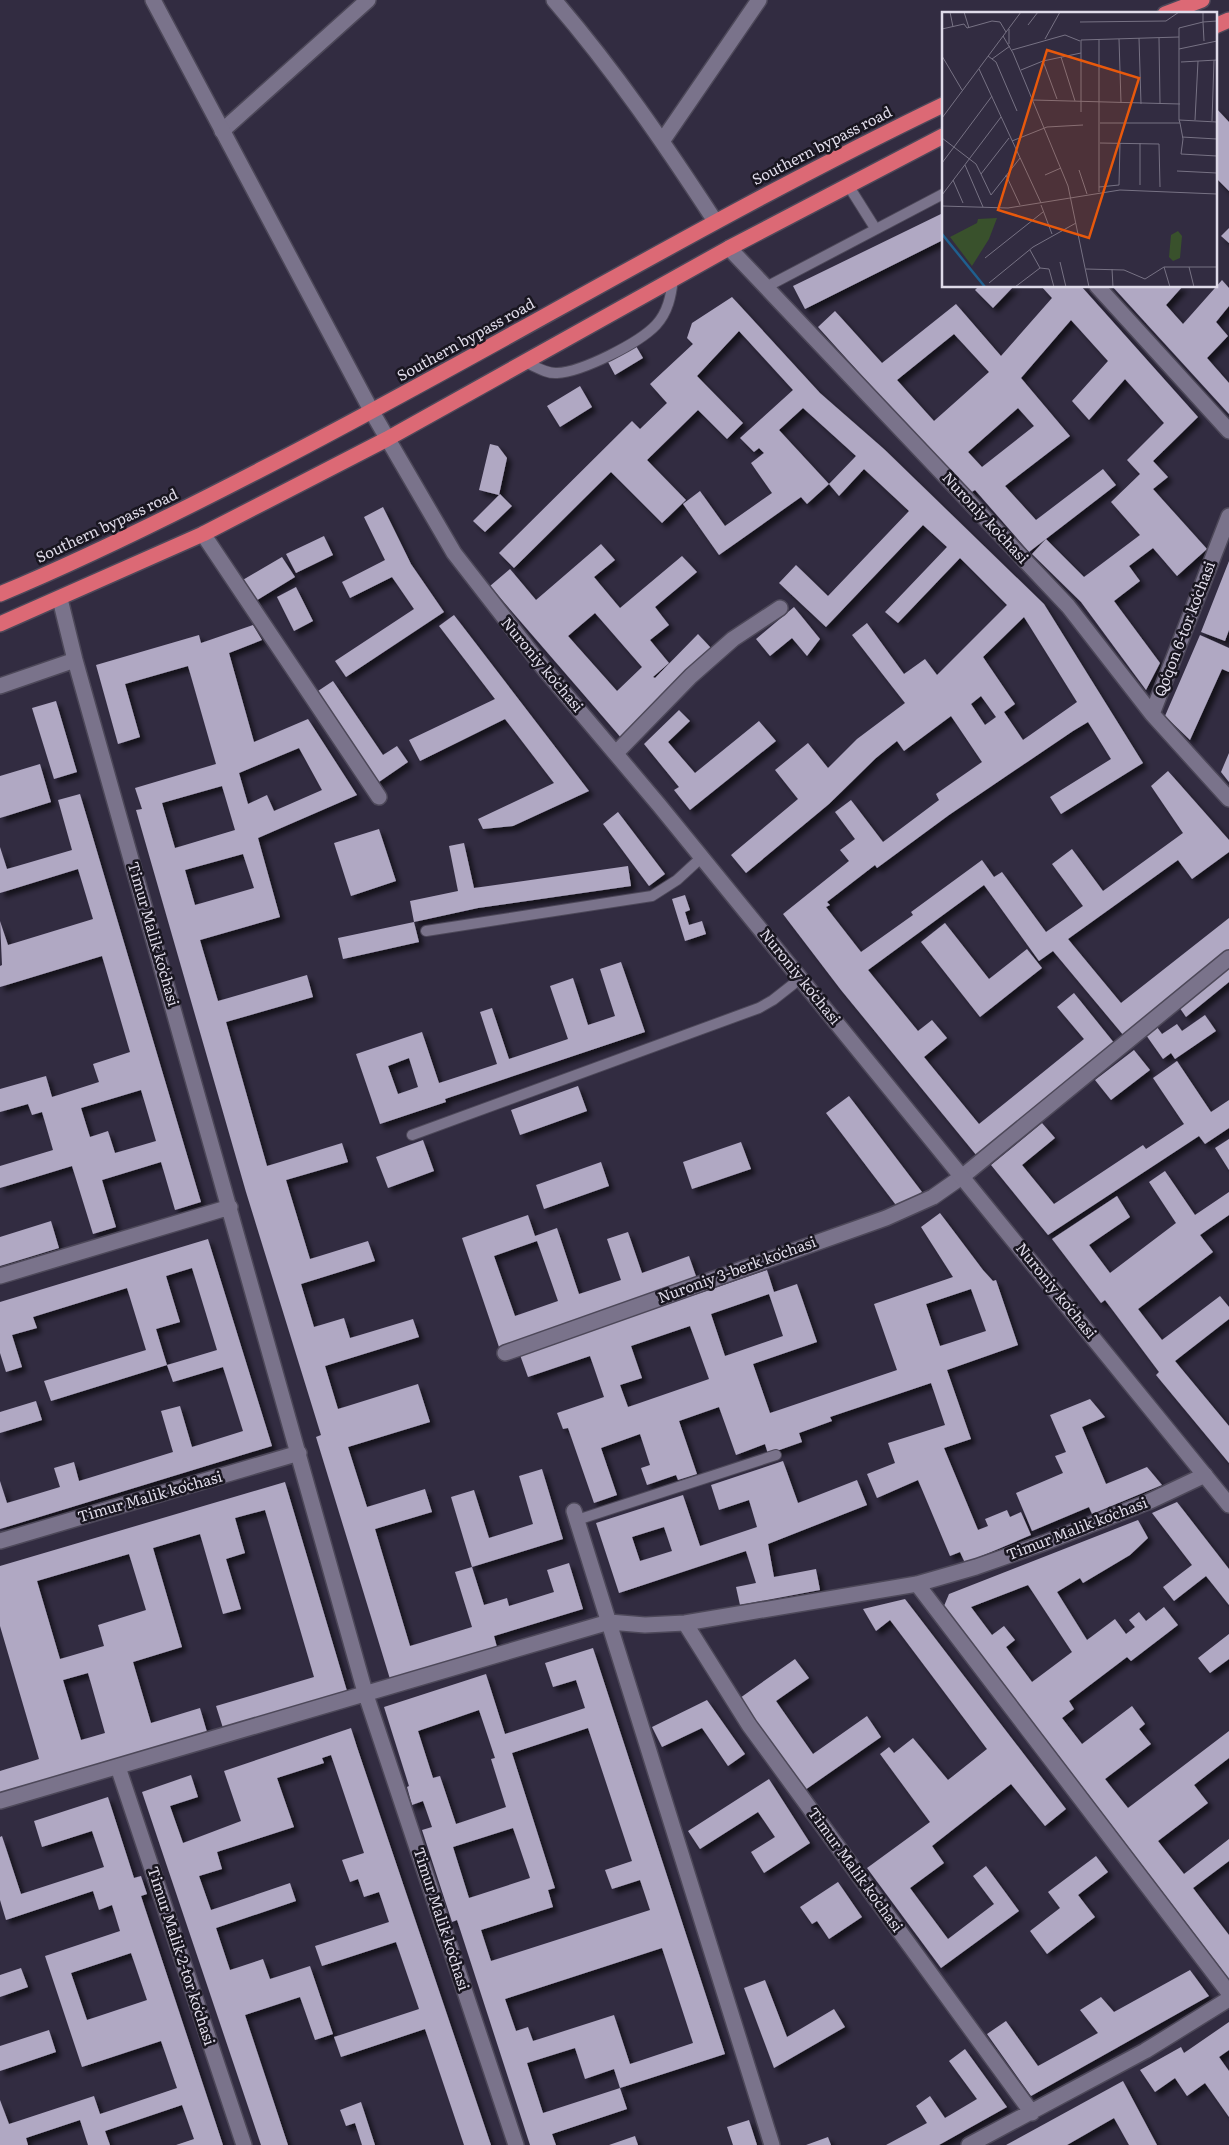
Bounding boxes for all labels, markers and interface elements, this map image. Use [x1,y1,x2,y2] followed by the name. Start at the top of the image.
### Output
[942,12,1216,288] inset map
[747,99,895,190] street label: Southern bypass road
[392,291,538,386] street label: Southern bypass road
[937,466,1035,568] street label: Nuroniy koʻchasi
[31,482,181,568] street label: Southern bypass road
[1147,557,1220,700] street label: Qoʻqon 6-tor koʻchasi
[496,611,590,717] street label: Nuroniy koʻchasi
[123,859,186,1009] street label: Timur Malik koʻchasi
[755,923,847,1029] street label: Nuroniy koʻchasi
[654,1229,819,1308] street label: Nuroniy 3-berk koʻchasi
[1011,1237,1103,1343] street label: Nuroniy koʻchasi
[75,1464,225,1527] street label: Timur Malik koʻchasi
[1003,1490,1150,1565] street label: Timur Malik koʻchasi
[803,1802,909,1936] street label: Timur Malik koʻchasi
[408,1844,476,1993] street label: Timur Malik koʻchasi
[143,1863,222,2048] street label: Timur Malik 2-tor koʻchasi

